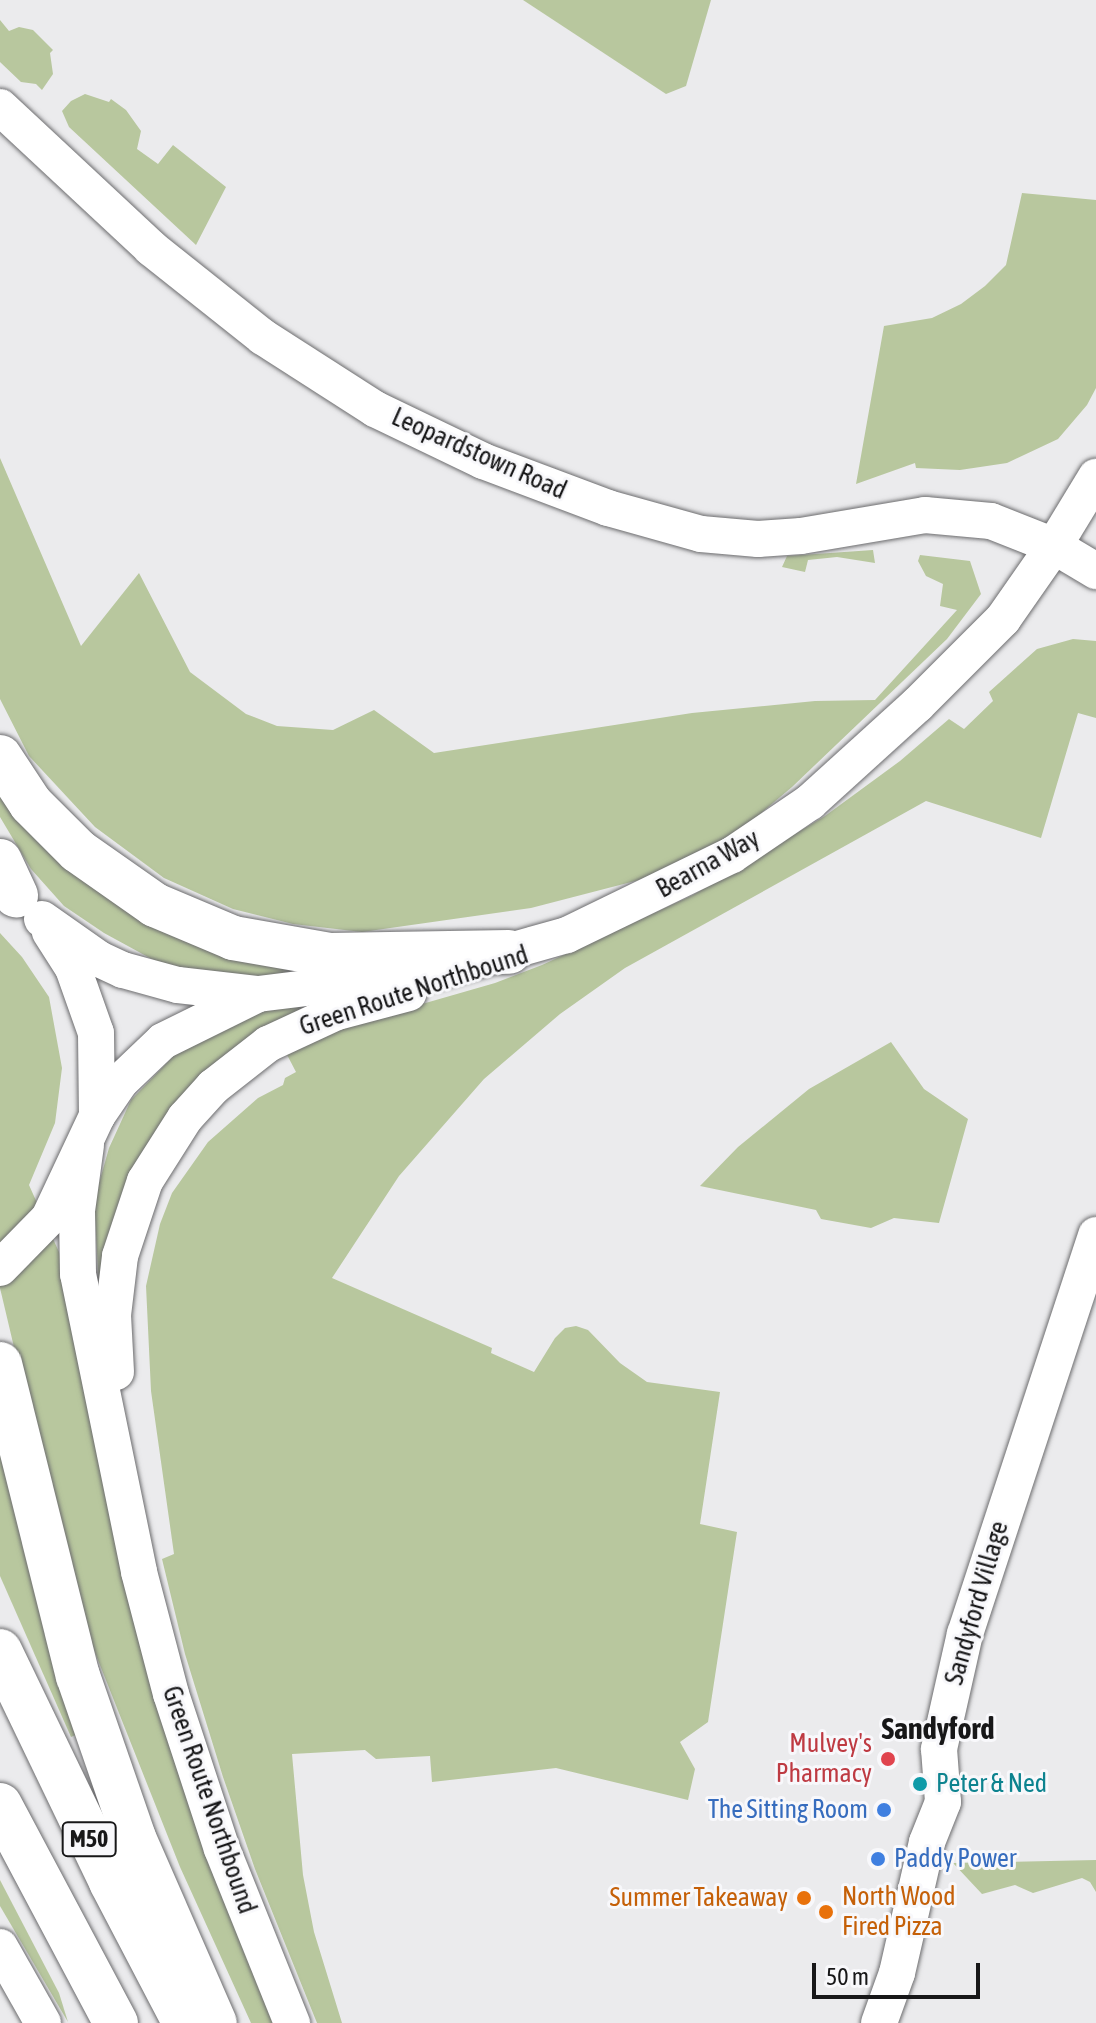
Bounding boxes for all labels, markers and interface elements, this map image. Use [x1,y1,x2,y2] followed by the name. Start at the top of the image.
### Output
[387,402,571,506] street label: Leopardstown Road
[651,823,765,905] street label: Bearna Way
[296,939,532,1043] street label: Green Route Northbound
[939,1518,1015,1688] street label: Sandyford Village
[155,1682,263,1918] street label: Green Route Northbound
[881,1710,995,1746] district label: Sandyford
[776,1728,872,1790] place label: Mulvey's Pharmacy
[879,1750,897,1768] marker: Mulvey's Pharmacy
[936,1768,1047,1800] place label: Peter & Ned
[911,1775,929,1793] marker: Peter & Ned
[708,1794,868,1826] place label: The Sitting Room
[875,1801,893,1819] marker: The Sitting Room
[61,1819,117,1859] road number: M50
[894,1843,1016,1875] place label: Paddy Power
[869,1850,887,1868] marker: Paddy Power
[842,1881,955,1942] place label: North Wood Fired Pizza
[609,1882,788,1914] place label: Summer Takeaway
[795,1889,813,1907] marker: Summer Takeaway
[817,1903,835,1921] marker: North Wood Fired Pizza
[816,1947,984,1997] scale bar
[826,1963,869,1990] text: 50 m

